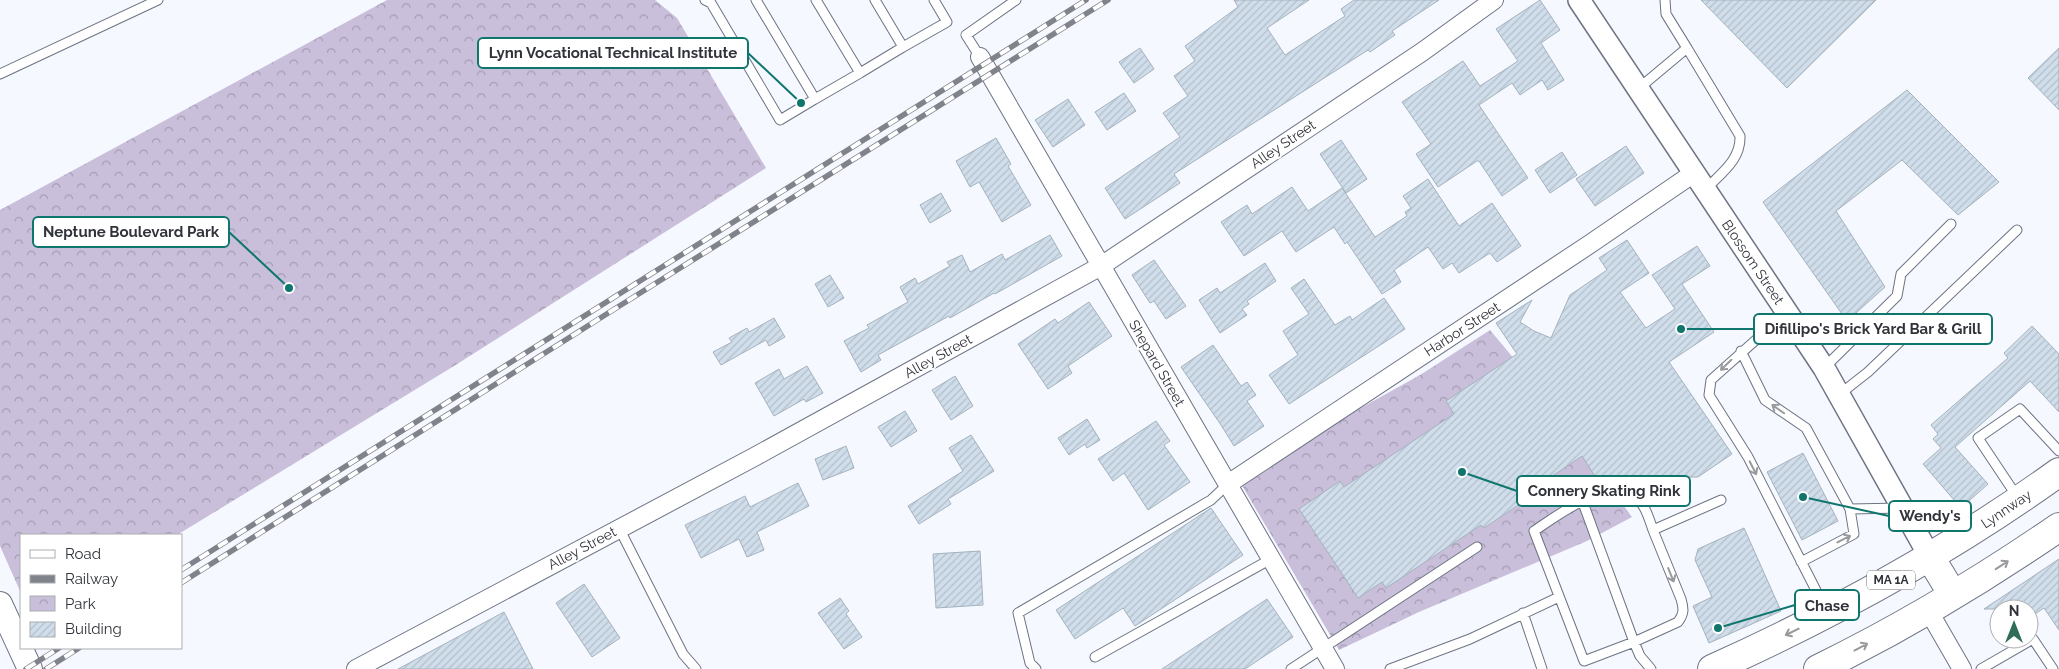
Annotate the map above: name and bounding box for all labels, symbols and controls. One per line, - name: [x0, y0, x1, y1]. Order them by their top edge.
- callout: Lynn Vocational Technical Institute: [478, 38, 748, 68]
- text: Lynn Vocational Technical Institute: [489, 44, 737, 62]
- street label: Alley Street: [1248, 116, 1319, 172]
- callout: Neptune Boulevard Park: [33, 217, 229, 247]
- street label: Blossom Street: [1719, 217, 1787, 308]
- text: Neptune Boulevard Park: [43, 223, 220, 241]
- street label: Harbor Street: [1421, 299, 1503, 359]
- callout: Difillipo's Brick Yard Bar & Grill: [1754, 314, 1992, 344]
- street label: Shepard Street: [1126, 317, 1188, 409]
- text: Difillipo's Brick Yard Bar & Grill: [1764, 320, 1982, 338]
- street label: Alley Street: [901, 331, 975, 381]
- one-way arrow: [1721, 359, 1733, 371]
- one-way arrow: [1771, 404, 1785, 414]
- one-way arrow: [1749, 461, 1759, 476]
- callout: Connery Skating Rink: [1517, 476, 1690, 506]
- text: Connery Skating Rink: [1528, 482, 1681, 500]
- street label: Lynnway: [1978, 486, 2034, 532]
- callout: Wendy's: [1889, 501, 1971, 531]
- text: Wendy's: [1899, 507, 1961, 525]
- street label: Alley Street: [545, 523, 619, 573]
- legend: [20, 534, 182, 649]
- one-way arrow: [1836, 534, 1851, 543]
- text: Road: [65, 545, 101, 563]
- one-way arrow: [1994, 560, 2008, 570]
- one-way arrow: [1667, 567, 1676, 582]
- text: Railway: [65, 570, 118, 588]
- road number: MA 1A: [1867, 570, 1915, 590]
- callout: Chase: [1795, 590, 1859, 620]
- text: Park: [65, 595, 96, 613]
- text: Chase: [1805, 597, 1849, 615]
- north arrow: [1989, 599, 2039, 649]
- text: N: [2009, 603, 2019, 619]
- text: Building: [65, 620, 122, 638]
- one-way arrow: [1785, 628, 1800, 637]
- one-way arrow: [1854, 642, 1869, 652]

